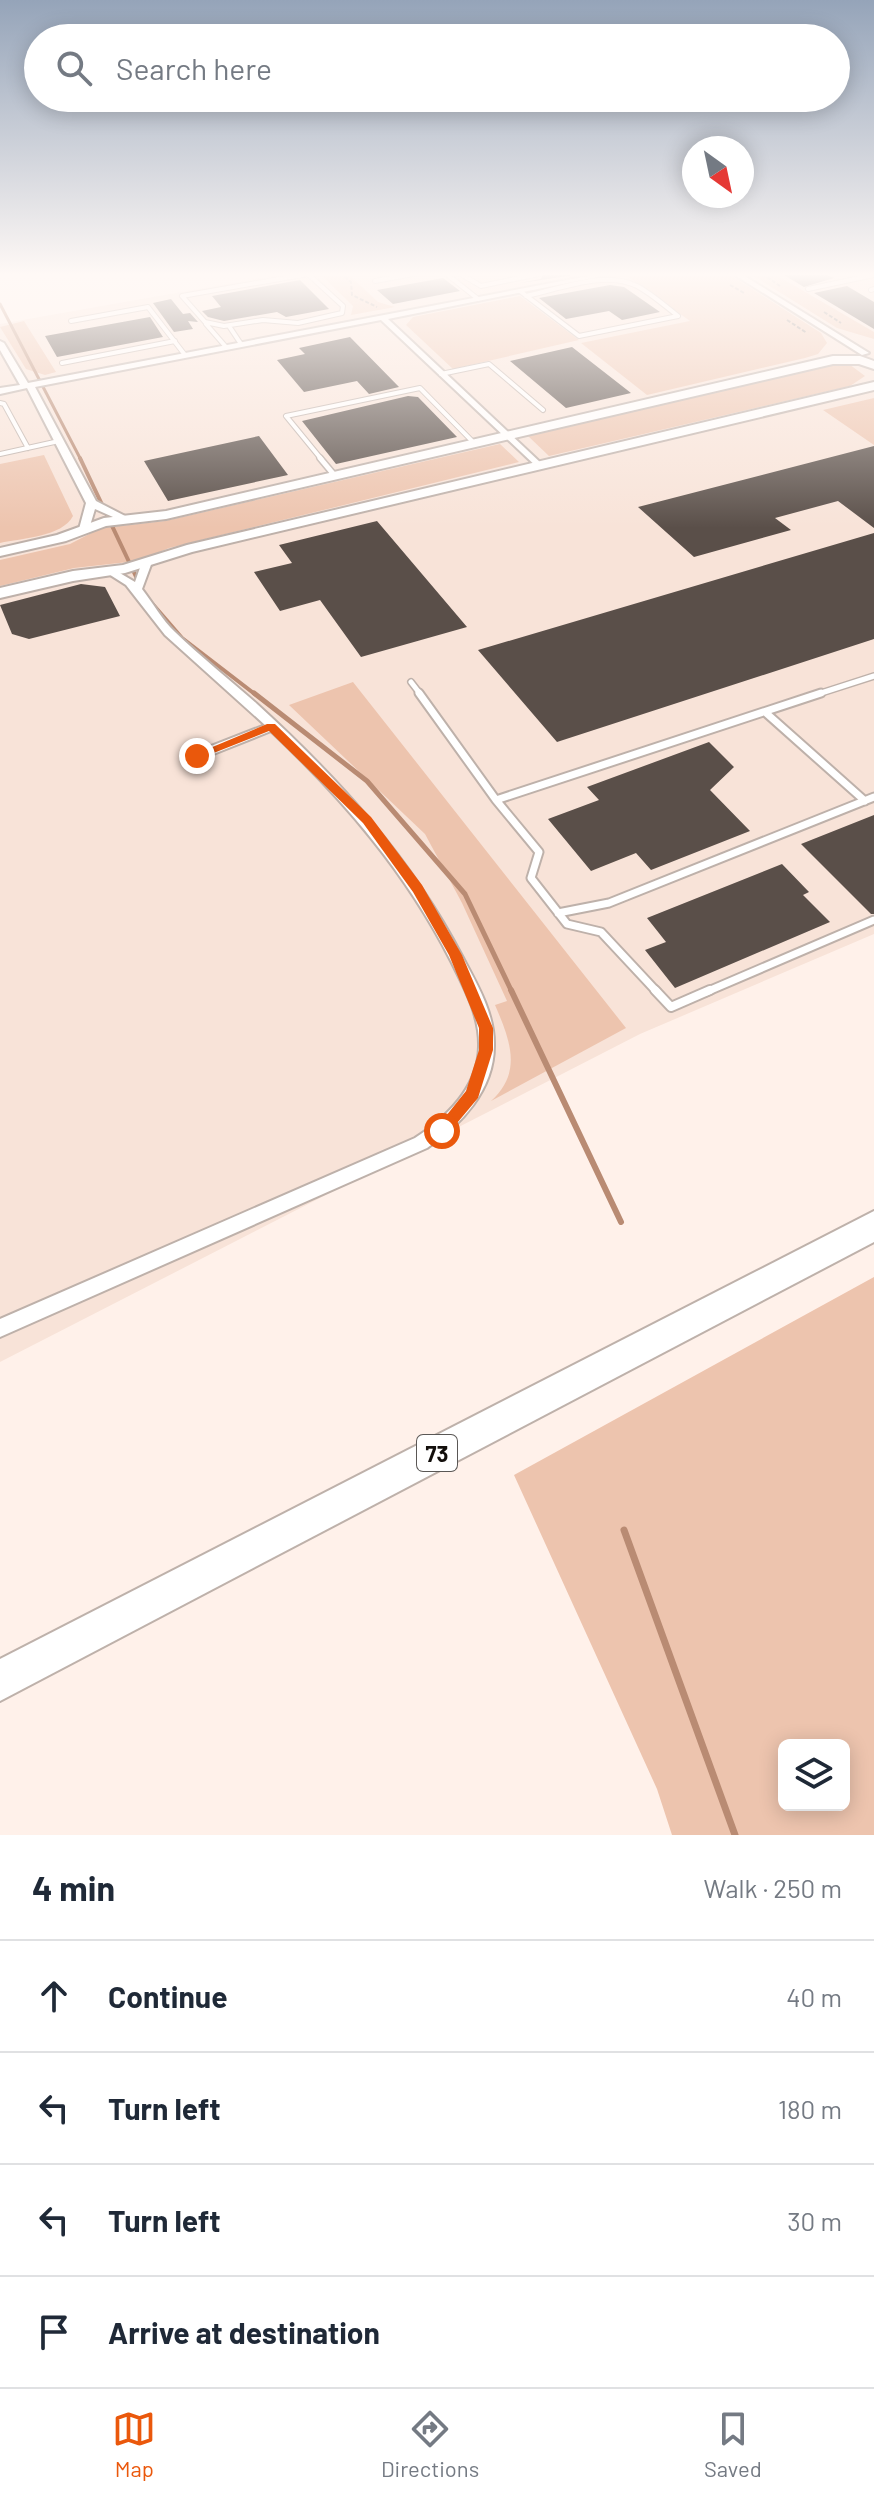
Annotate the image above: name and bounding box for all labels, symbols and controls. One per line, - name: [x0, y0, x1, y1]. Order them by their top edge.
- search box: [24, 24, 850, 112]
- icon: search: [52, 46, 96, 90]
- text: Search here: [116, 50, 272, 86]
- north arrow: [682, 136, 754, 208]
- route end: [179, 738, 215, 774]
- route start: [424, 1113, 460, 1149]
- road number: 73: [417, 1435, 457, 1471]
- map controls: [778, 1739, 850, 1811]
- button: layers: [778, 1739, 850, 1811]
- text: 4 min: [32, 1867, 115, 1908]
- text: Walk · 250 m: [704, 1872, 842, 1903]
- icon: ahead: [32, 1974, 76, 2018]
- text: Continue: [108, 1978, 228, 2014]
- text: 40 m: [786, 1981, 842, 2012]
- icon: left: [32, 2086, 76, 2130]
- text: Turn left: [108, 2090, 221, 2126]
- text: 180 m: [778, 2093, 842, 2124]
- icon: left: [32, 2198, 76, 2242]
- text: Turn left: [108, 2202, 221, 2238]
- text: 30 m: [787, 2205, 842, 2236]
- icon: arrive: [32, 2310, 76, 2354]
- text: Arrive at destination: [108, 2314, 380, 2350]
- tab: Map: [112, 2407, 156, 2481]
- tab: Directions: [381, 2407, 479, 2481]
- tab: Saved: [704, 2407, 762, 2481]

